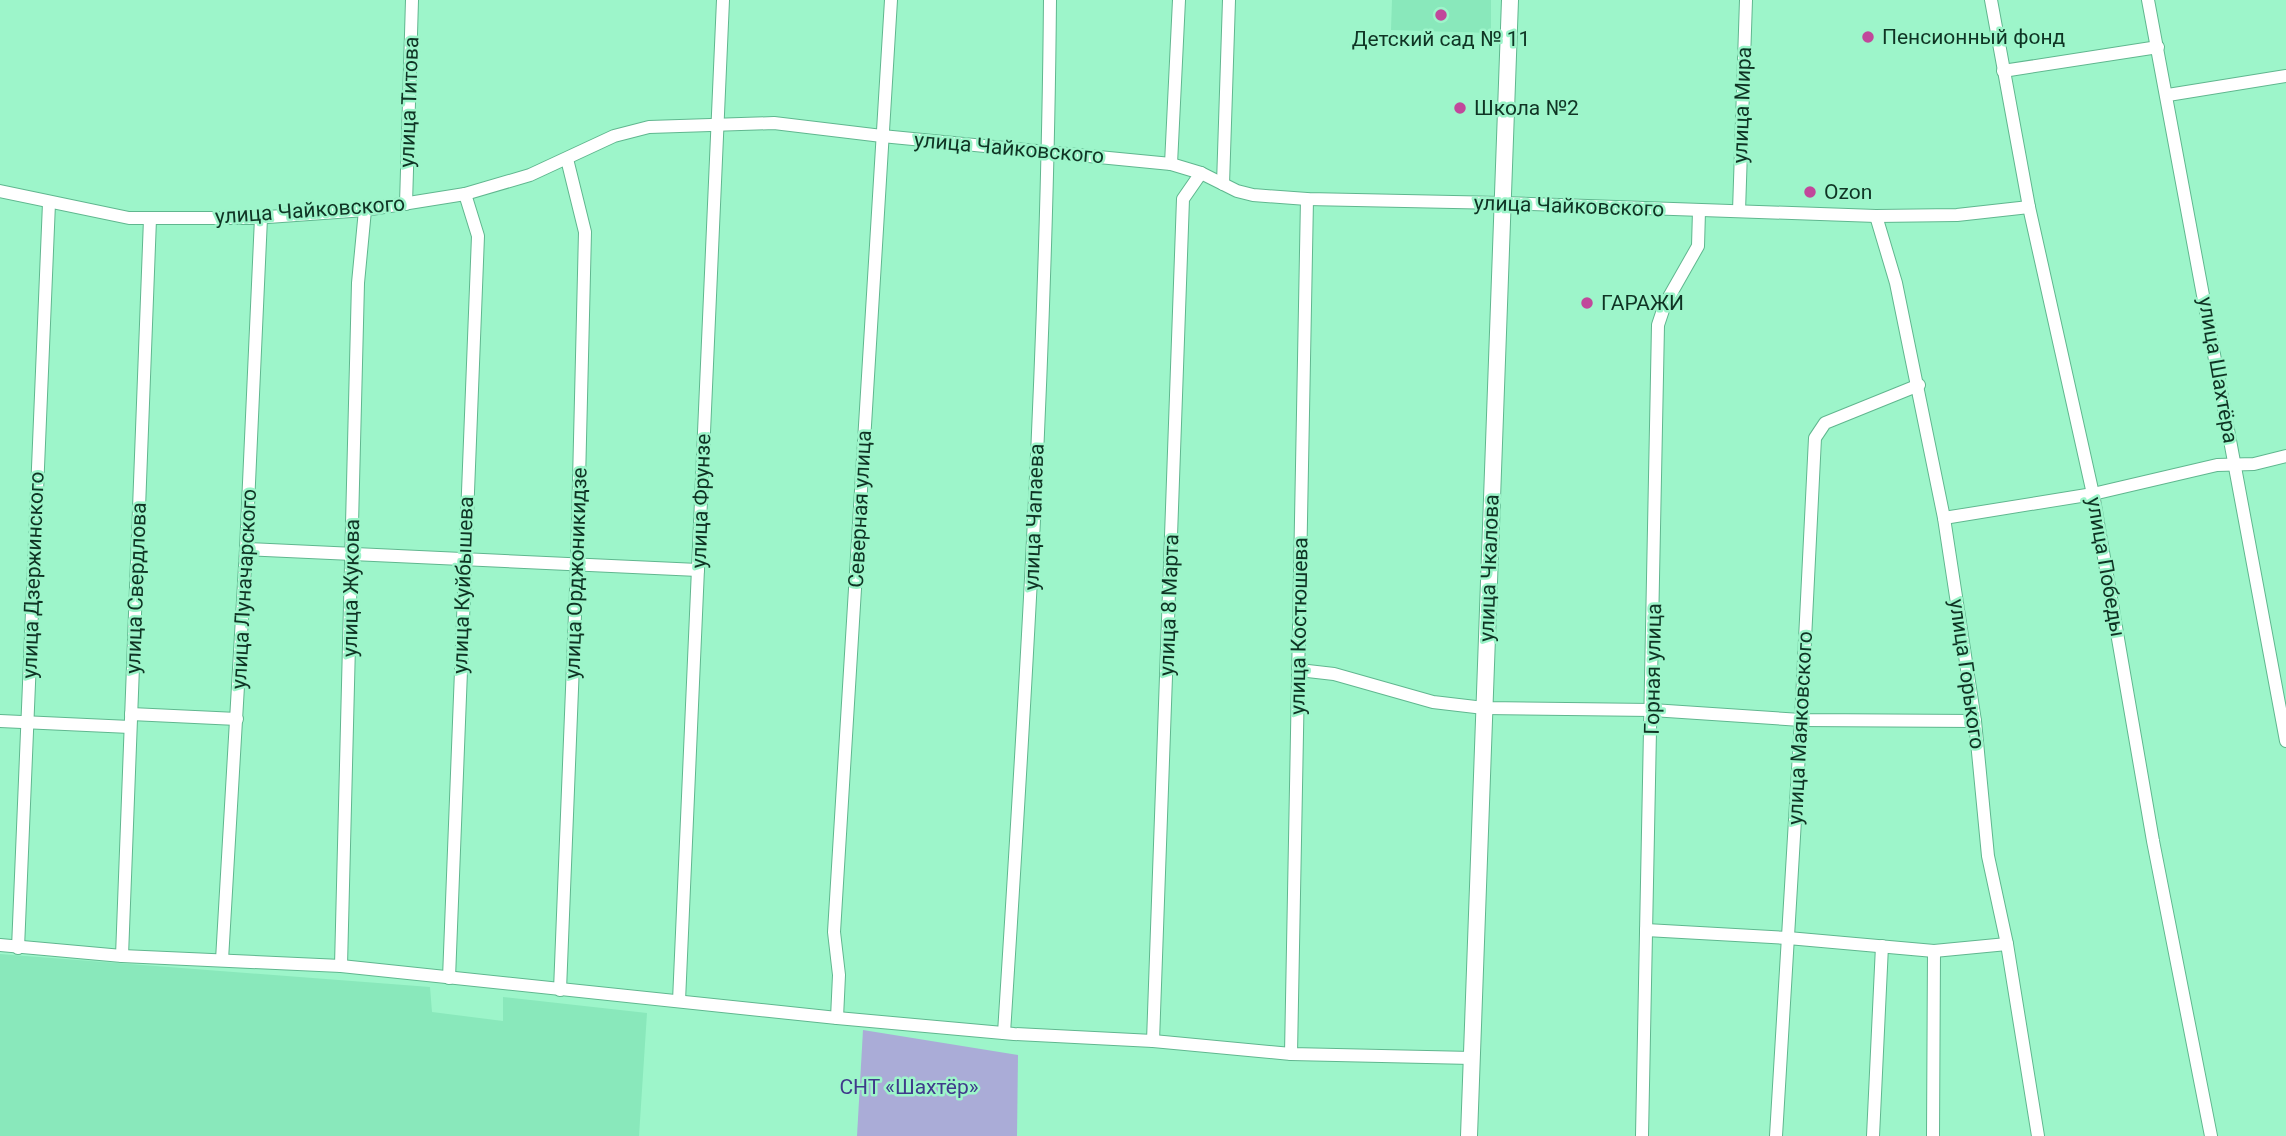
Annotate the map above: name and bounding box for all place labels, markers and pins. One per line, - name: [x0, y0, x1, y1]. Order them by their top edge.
- marker: Детский сад № 11: [1433, 7, 1449, 23]
- place label: Пенсионный фонд: [1882, 25, 2065, 49]
- place label: Детский сад № 11: [1352, 27, 1530, 51]
- marker: Пенсионный фонд: [1860, 29, 1876, 45]
- place label: Школа №2: [1474, 96, 1579, 120]
- marker: Школа №2: [1452, 100, 1468, 116]
- place label: Ozon: [1824, 180, 1872, 204]
- marker: Ozon: [1802, 184, 1818, 200]
- place label: ГАРАЖИ: [1601, 291, 1684, 315]
- marker: ГАРАЖИ: [1579, 295, 1595, 311]

